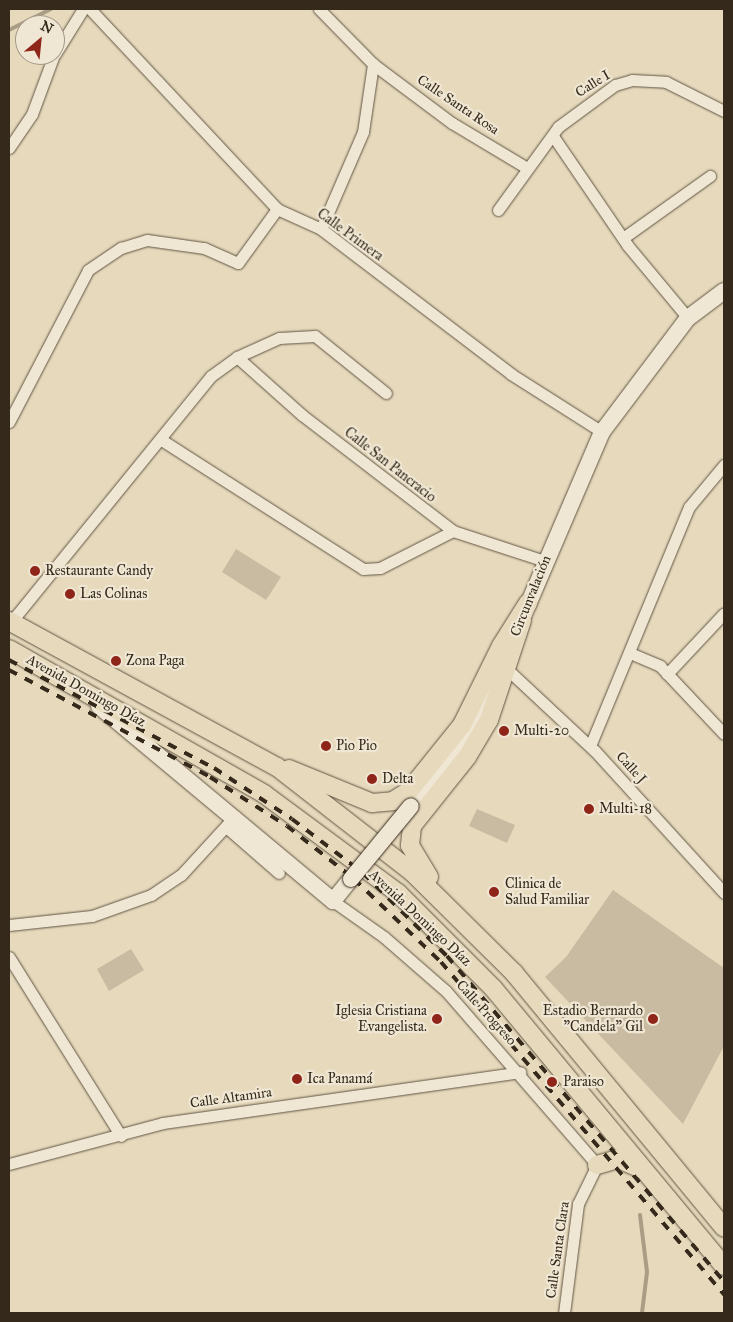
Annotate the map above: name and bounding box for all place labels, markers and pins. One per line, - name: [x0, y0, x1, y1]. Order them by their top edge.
- place label: Restaurante Candy: [45, 563, 153, 579]
- marker: Restaurante Candy: [29, 565, 41, 577]
- place label: Las Colinas: [80, 586, 147, 602]
- marker: Las Colinas: [64, 588, 76, 600]
- place label: Zona Paga: [126, 653, 185, 669]
- marker: Zona Paga: [110, 655, 122, 667]
- place label: Multi-20: [514, 723, 569, 739]
- marker: Multi-20: [498, 725, 510, 737]
- place label: Pio Pio: [336, 738, 377, 754]
- marker: Pio Pio: [320, 740, 332, 752]
- place label: Delta: [382, 771, 413, 787]
- marker: Delta: [366, 773, 378, 785]
- place label: Multi-18: [599, 801, 652, 817]
- marker: Multi-18: [583, 803, 595, 815]
- place label: Clinica de Salud Familiar: [505, 876, 589, 909]
- marker: Clinica de Salud Familiar: [487, 885, 501, 899]
- place label: Iglesia Cristiana Evangelista.: [335, 1003, 427, 1036]
- place label: Estadio Bernardo "Candela" Gil: [543, 1003, 643, 1036]
- marker: Iglesia Cristiana Evangelista.: [431, 1013, 443, 1025]
- marker: Estadio Bernardo "Candela" Gil: [647, 1013, 659, 1025]
- place label: Ica Panamá: [307, 1071, 372, 1087]
- marker: Ica Panamá: [291, 1073, 303, 1085]
- place label: Paraiso: [563, 1074, 604, 1090]
- marker: Paraiso: [545, 1075, 559, 1089]

